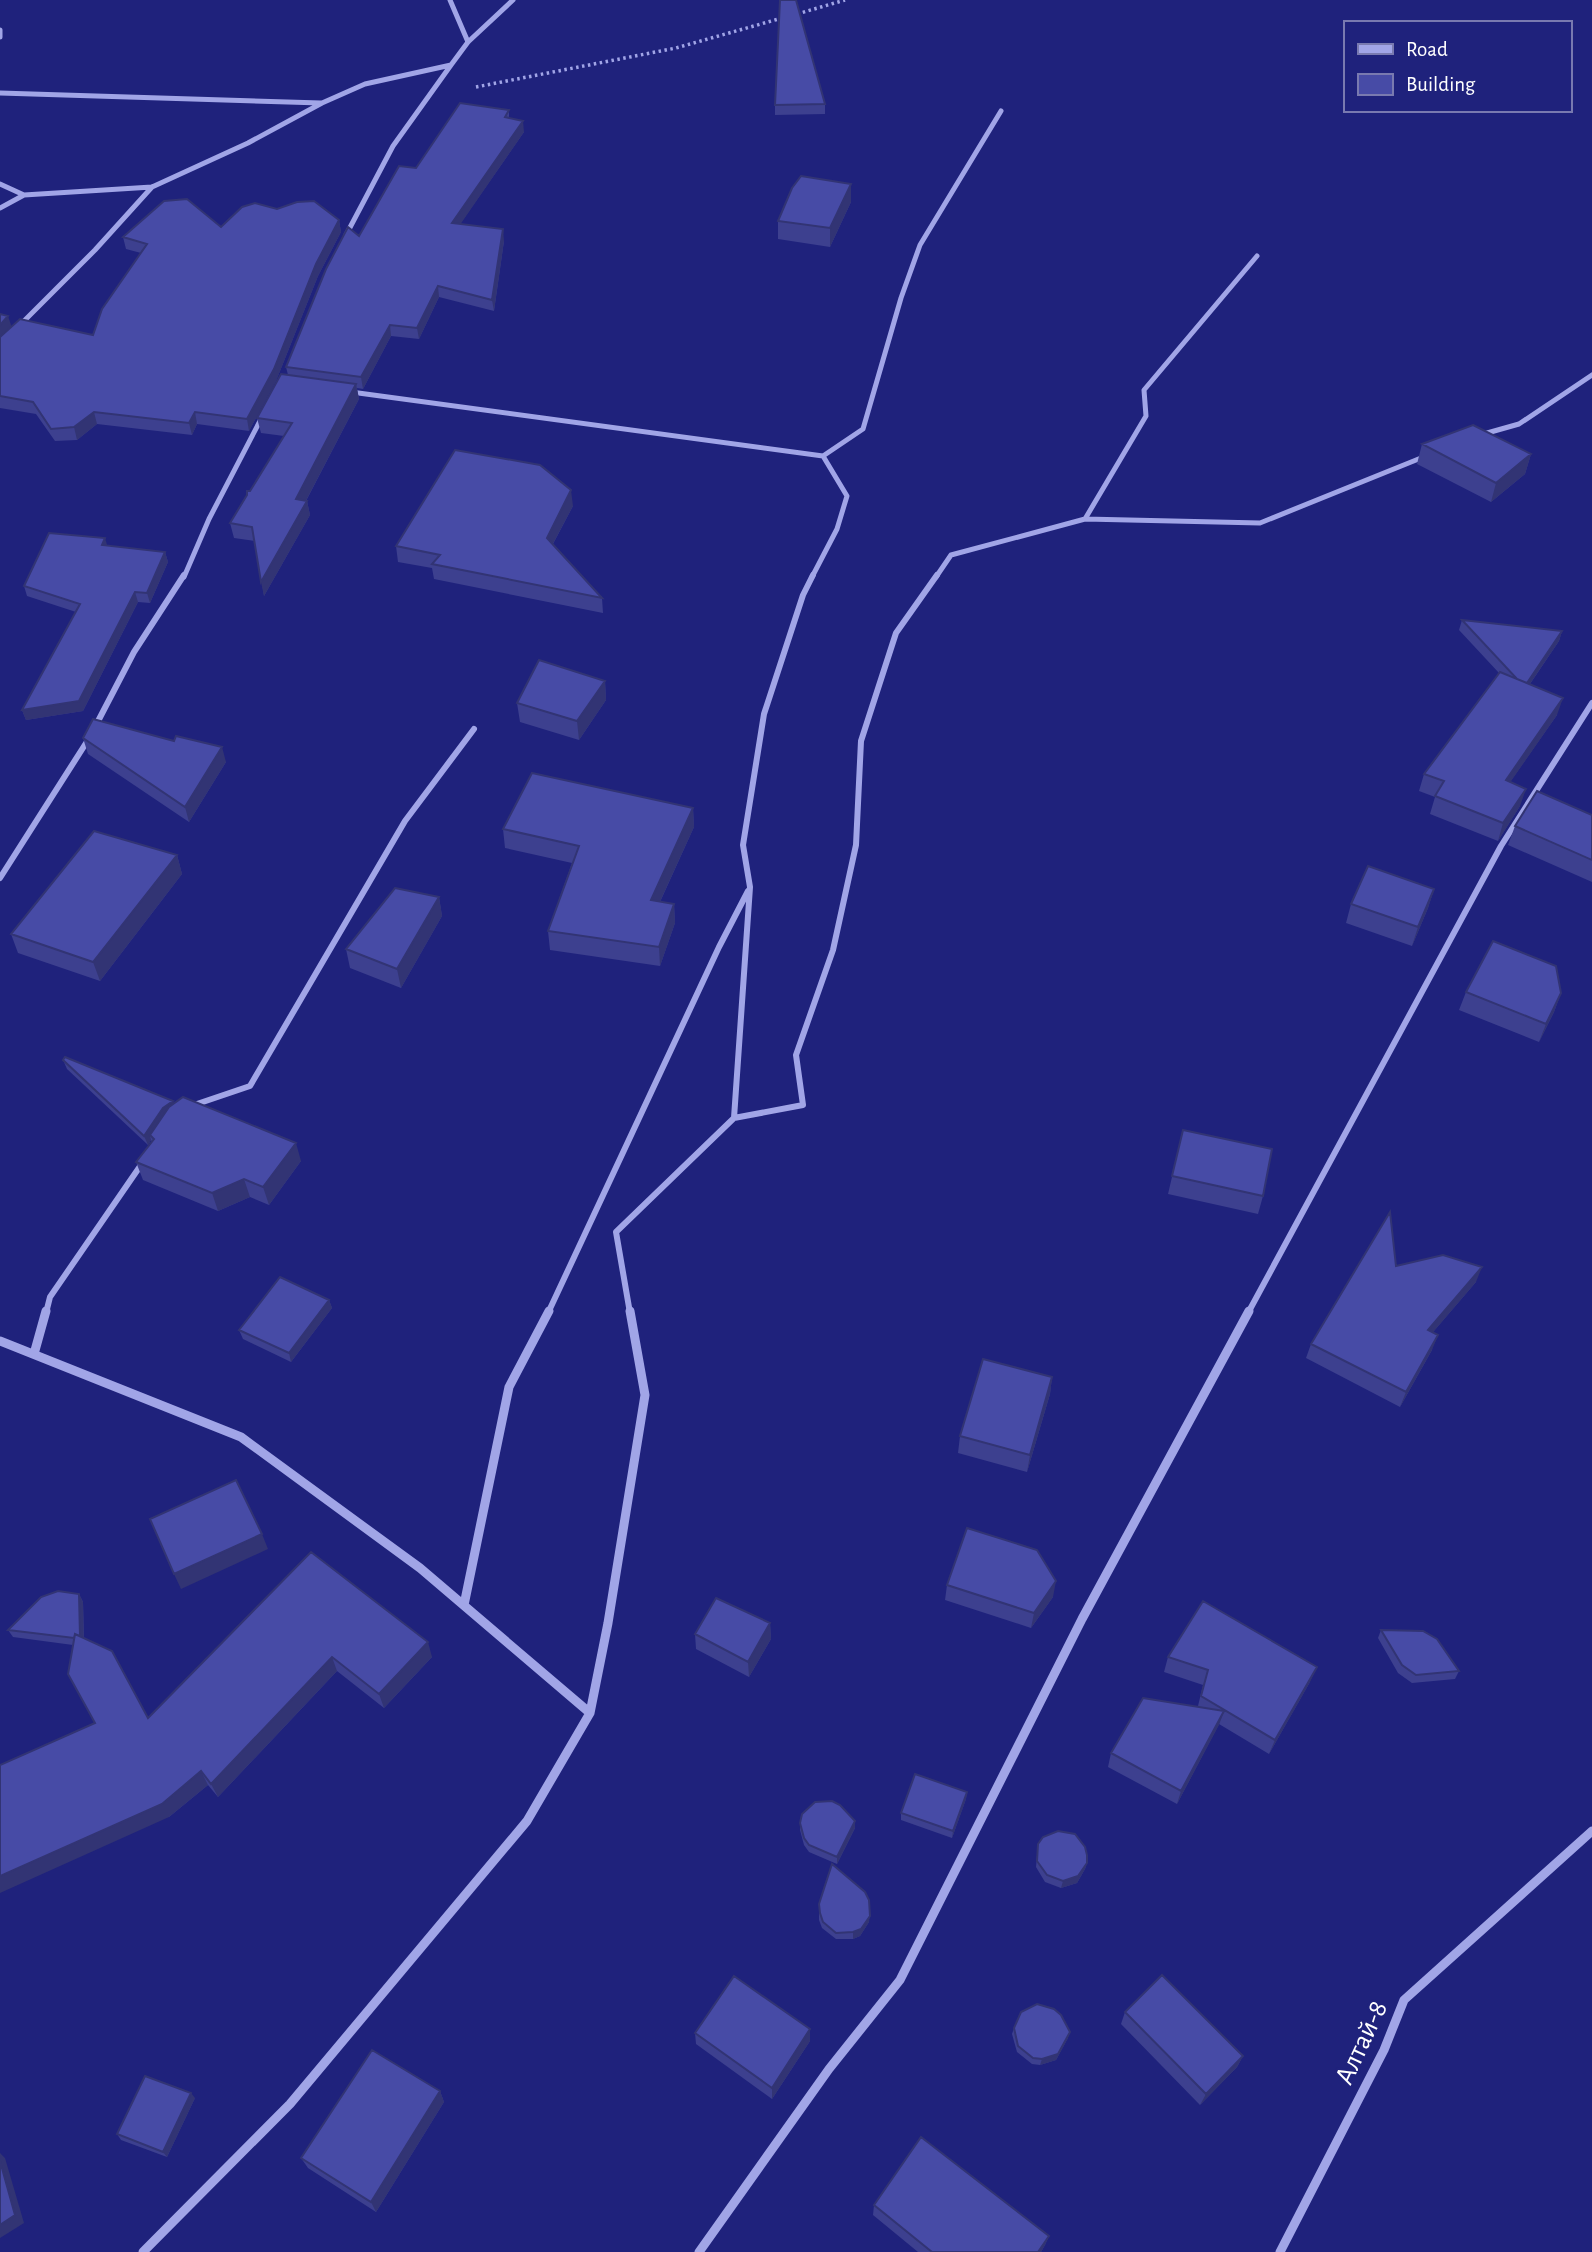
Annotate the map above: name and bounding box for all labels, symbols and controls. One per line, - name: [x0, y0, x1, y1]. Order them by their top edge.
- legend: [1344, 21, 1571, 112]
- text: Road: [1406, 39, 1448, 60]
- text: Building: [1406, 74, 1476, 95]
- street label: Алтай-8: [1330, 1997, 1393, 2089]

